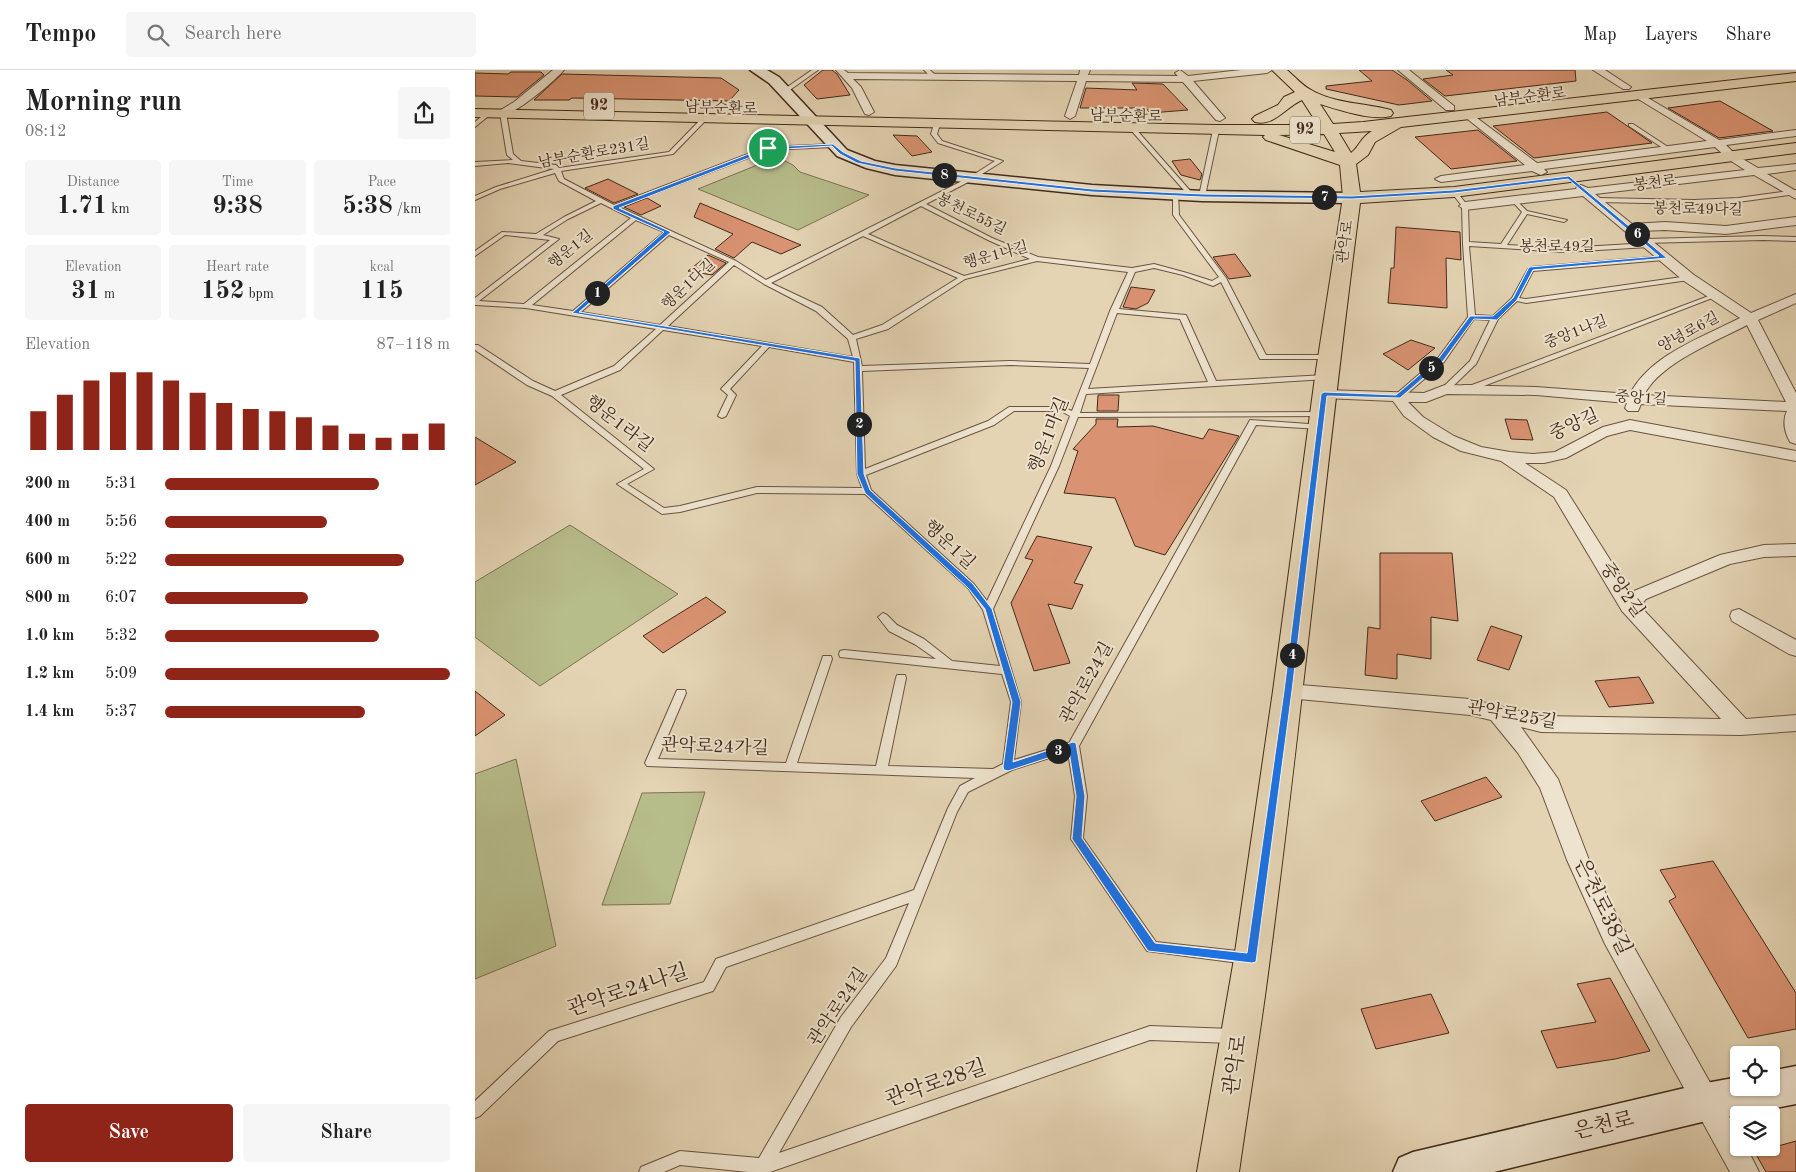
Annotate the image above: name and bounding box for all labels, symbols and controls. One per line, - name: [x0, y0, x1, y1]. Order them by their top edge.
- search box: [126, 12, 476, 57]
- icon: search: [144, 21, 172, 49]
- text: Tempo: [25, 23, 96, 47]
- text: Search here: [184, 25, 282, 44]
- text: Map: [1583, 26, 1617, 44]
- text: Layers: [1645, 26, 1697, 44]
- text: Share: [1725, 26, 1771, 44]
- street label: 남부순환로: [1493, 84, 1567, 110]
- button: share: [398, 87, 450, 139]
- text: Morning run: [25, 89, 182, 117]
- road number: 92: [584, 92, 614, 120]
- street label: 남부순환로: [685, 99, 758, 117]
- street label: 남부순환로: [1090, 107, 1163, 125]
- road number: 92: [1290, 116, 1320, 144]
- text: 08:12: [25, 124, 67, 140]
- pin: [747, 127, 789, 169]
- icon: arrive: [754, 134, 782, 162]
- street label: 남부순환로231길: [537, 135, 651, 171]
- pin: 8: [931, 162, 957, 188]
- text: 8: [940, 168, 949, 182]
- street label: 봉천로: [1632, 171, 1678, 194]
- text: Distance: [67, 175, 120, 189]
- text: Time: [222, 175, 253, 189]
- text: Pace: [368, 175, 396, 189]
- pin: 7: [1311, 184, 1337, 210]
- street label: 봉천로55길: [934, 189, 1009, 238]
- text: 7: [1320, 190, 1329, 204]
- text: 1.71: [57, 194, 107, 219]
- text: 9:38: [212, 194, 263, 219]
- text: 5:38: [342, 194, 393, 219]
- street label: 봉천로49나길: [1653, 199, 1743, 218]
- text: km: [107, 202, 130, 216]
- text: /km: [393, 202, 421, 216]
- street label: 관악로: [1334, 219, 1357, 265]
- pin: 6: [1625, 222, 1649, 246]
- street label: 행운1길: [545, 226, 596, 272]
- text: 6: [1633, 227, 1642, 241]
- street label: 봉천로49길: [1519, 237, 1595, 255]
- street label: 행운1나길: [961, 238, 1030, 272]
- street label: 행운1다길: [658, 255, 718, 313]
- text: Elevation: [65, 260, 122, 274]
- text: Heart rate: [206, 260, 269, 274]
- text: kcal: [370, 260, 394, 274]
- text: 31: [71, 279, 100, 304]
- text: 152: [201, 279, 245, 304]
- text: 115: [360, 279, 404, 304]
- pin: 1: [585, 280, 609, 306]
- text: 1: [593, 286, 602, 300]
- text: m: [100, 287, 115, 301]
- text: bpm: [245, 287, 274, 301]
- street label: 양녕로6길: [1655, 309, 1722, 356]
- street label: 중앙1나길: [1541, 312, 1610, 352]
- text: Elevation: [25, 337, 90, 353]
- text: 87–118 m: [376, 337, 450, 353]
- pin: 5: [1419, 356, 1443, 380]
- text: 5: [1427, 361, 1436, 375]
- street label: 중앙1길: [1614, 388, 1668, 408]
- street label: 행운1라길: [582, 391, 657, 456]
- street label: 행운1마길: [1025, 394, 1072, 475]
- street label: 중앙길: [1546, 405, 1601, 444]
- pin: 2: [847, 412, 871, 436]
- text: 2: [855, 417, 864, 431]
- text: 200 m: [25, 476, 70, 492]
- text: 5:31: [105, 476, 137, 492]
- text: 400 m: [25, 514, 70, 530]
- text: 5:56: [105, 514, 137, 530]
- street label: 행운1길: [920, 516, 979, 573]
- text: 600 m: [25, 552, 70, 568]
- text: 5:22: [105, 552, 137, 568]
- street label: 중앙2길: [1597, 559, 1648, 621]
- text: 800 m: [25, 590, 70, 606]
- text: 6:07: [105, 590, 137, 606]
- text: 1.0 km: [25, 628, 74, 644]
- text: 5:32: [105, 628, 137, 644]
- street label: 관악로24길: [1056, 639, 1117, 727]
- pin: 4: [1279, 642, 1305, 668]
- text: 4: [1288, 648, 1297, 662]
- text: 1.2 km: [25, 666, 74, 682]
- text: 5:09: [105, 666, 137, 682]
- street label: 관악로25길: [1466, 697, 1558, 732]
- text: 1.4 km: [25, 704, 74, 720]
- text: 5:37: [105, 704, 137, 720]
- street label: 관악로24가길: [661, 735, 769, 758]
- pin: 3: [1045, 738, 1071, 764]
- text: 3: [1054, 744, 1063, 758]
- street label: 은천로38길: [1569, 854, 1636, 959]
- street label: 관악로24나길: [564, 960, 691, 1020]
- street label: 관악로24길: [804, 964, 871, 1050]
- street label: 관악로: [1219, 1033, 1251, 1097]
- map controls: [1730, 1046, 1780, 1156]
- button: locate: [1730, 1046, 1780, 1096]
- street label: 관악로28길: [882, 1055, 989, 1111]
- button: Save: [25, 1104, 233, 1162]
- button: Share: [243, 1104, 450, 1162]
- button: layers: [1730, 1106, 1780, 1156]
- street label: 은천로: [1572, 1107, 1636, 1143]

